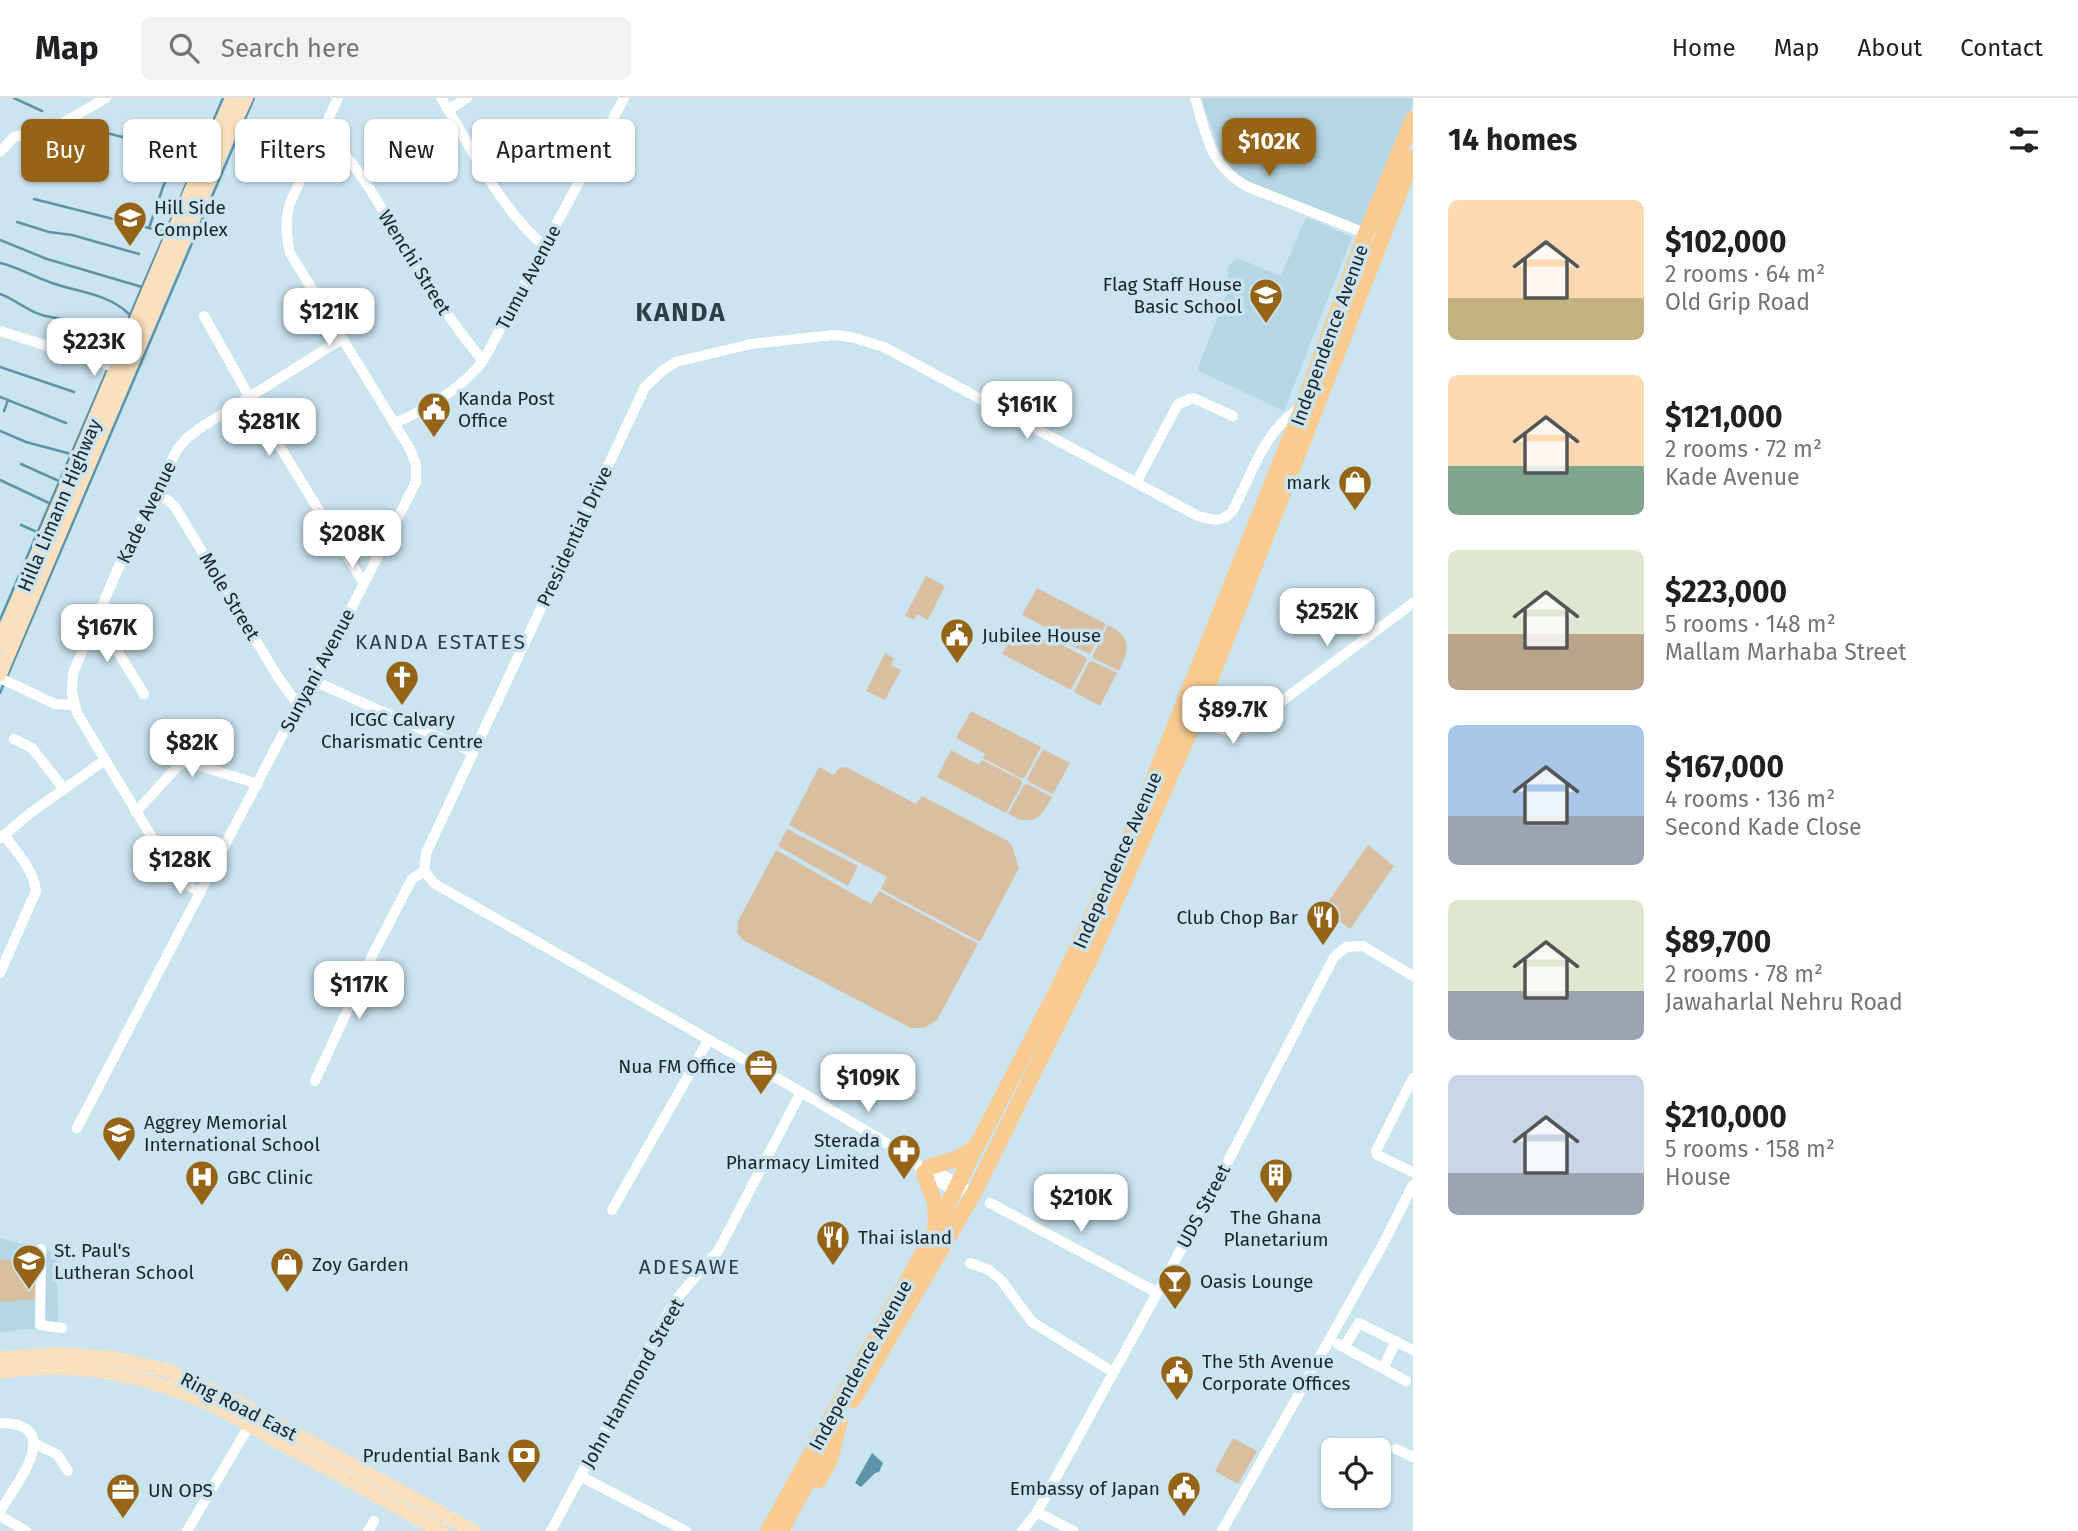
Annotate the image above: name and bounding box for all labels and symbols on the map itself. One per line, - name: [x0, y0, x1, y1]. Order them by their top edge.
- pin: $102K: [1220, 118, 1318, 178]
- place label: Hill Side Complex: [154, 196, 229, 241]
- school or university icon: Hill Side Complex: [111, 199, 149, 248]
- street label: Wenchi Street: [373, 206, 456, 319]
- street label: Tumu Avenue: [491, 221, 566, 334]
- street label: Independence Avenue: [1286, 241, 1373, 429]
- place label: Flag Staff House Basic School: [1103, 273, 1242, 318]
- school or university icon: Flag Staff House Basic School: [1247, 276, 1285, 325]
- pin: $121K: [280, 288, 378, 348]
- district label: KANDA: [635, 297, 727, 328]
- pin: $223K: [45, 318, 143, 378]
- pin: $161K: [978, 382, 1076, 441]
- place label: Kanda Post Office: [458, 387, 555, 432]
- public building icon: Kanda Post Office: [415, 390, 453, 439]
- pin: $281K: [220, 398, 318, 458]
- street label: Hilla Limann Highway: [13, 415, 107, 595]
- street label: Kade Avenue: [112, 457, 181, 567]
- street label: Presidential Drive: [532, 462, 617, 610]
- shop icon: mark: [1336, 463, 1374, 512]
- place label: mark: [1286, 471, 1330, 494]
- pin: $208K: [303, 510, 401, 570]
- street label: Mole Street: [194, 548, 265, 644]
- pin: $252K: [1278, 588, 1376, 648]
- pin: $167K: [58, 604, 156, 664]
- street label: Sunyani Avenue: [275, 605, 360, 736]
- public building icon: Jubilee House: [938, 616, 976, 665]
- place label: Jubilee House: [982, 624, 1101, 647]
- district label: KANDA ESTATES: [355, 629, 527, 655]
- church icon: ICGC Calvary Charismatic Centre: [383, 658, 421, 707]
- pin: $89.7K: [1176, 686, 1290, 746]
- place label: ICGC Calvary Charismatic Centre: [321, 708, 483, 753]
- pin: $82K: [151, 720, 233, 779]
- street label: Independence Avenue: [1068, 768, 1167, 952]
- pin: $128K: [131, 836, 229, 896]
- restaurant icon: Club Chop Bar: [1304, 898, 1342, 947]
- place label: Club Chop Bar: [1176, 906, 1299, 929]
- pin: $117K: [310, 962, 408, 1021]
- office icon: Nua FM Office: [742, 1047, 780, 1096]
- pin: $109K: [819, 1054, 917, 1114]
- place label: Nua FM Office: [618, 1055, 736, 1078]
- place label: Aggrey Memorial International School: [144, 1111, 320, 1156]
- school or university icon: Aggrey Memorial International School: [100, 1114, 138, 1163]
- place label: Sterada Pharmacy Limited: [726, 1129, 880, 1174]
- pharmacy icon: Sterada Pharmacy Limited: [885, 1132, 923, 1181]
- building icon: The Ghana Planetarium: [1257, 1156, 1295, 1205]
- hospital icon: GBC Clinic: [183, 1158, 221, 1207]
- street label: UDS Street: [1172, 1160, 1235, 1252]
- place label: GBC Clinic: [227, 1166, 313, 1189]
- pin: $210K: [1032, 1174, 1130, 1234]
- place label: The Ghana Planetarium: [1223, 1206, 1329, 1251]
- restaurant icon: Thai island: [814, 1218, 852, 1267]
- place label: Thai island: [858, 1226, 952, 1249]
- place label: St. Paul's Lutheran School: [54, 1239, 195, 1284]
- school or university icon: St. Paul's Lutheran School: [10, 1242, 48, 1291]
- shop icon: Zoy Garden: [268, 1245, 306, 1294]
- place label: Zoy Garden: [312, 1253, 409, 1276]
- district label: ADESAWE: [639, 1254, 741, 1280]
- bar icon: Oasis Lounge: [1156, 1262, 1194, 1311]
- place label: Oasis Lounge: [1200, 1270, 1313, 1293]
- street label: Independence Avenue: [804, 1276, 917, 1454]
- street label: John Hammond Street: [576, 1294, 689, 1472]
- place label: The 5th Avenue Corporate Offices: [1202, 1350, 1351, 1395]
- public building icon: The 5th Avenue Corporate Offices: [1158, 1353, 1196, 1402]
- street label: Ring Road East: [177, 1367, 301, 1446]
- bank icon: Prudential Bank: [505, 1436, 543, 1485]
- place label: Prudential Bank: [362, 1444, 500, 1467]
- public building icon: Embassy of Japan: [1165, 1469, 1203, 1518]
- office icon: UN OPS: [104, 1471, 142, 1520]
- place label: Embassy of Japan: [1010, 1477, 1160, 1500]
- place label: UN OPS: [148, 1479, 213, 1502]

